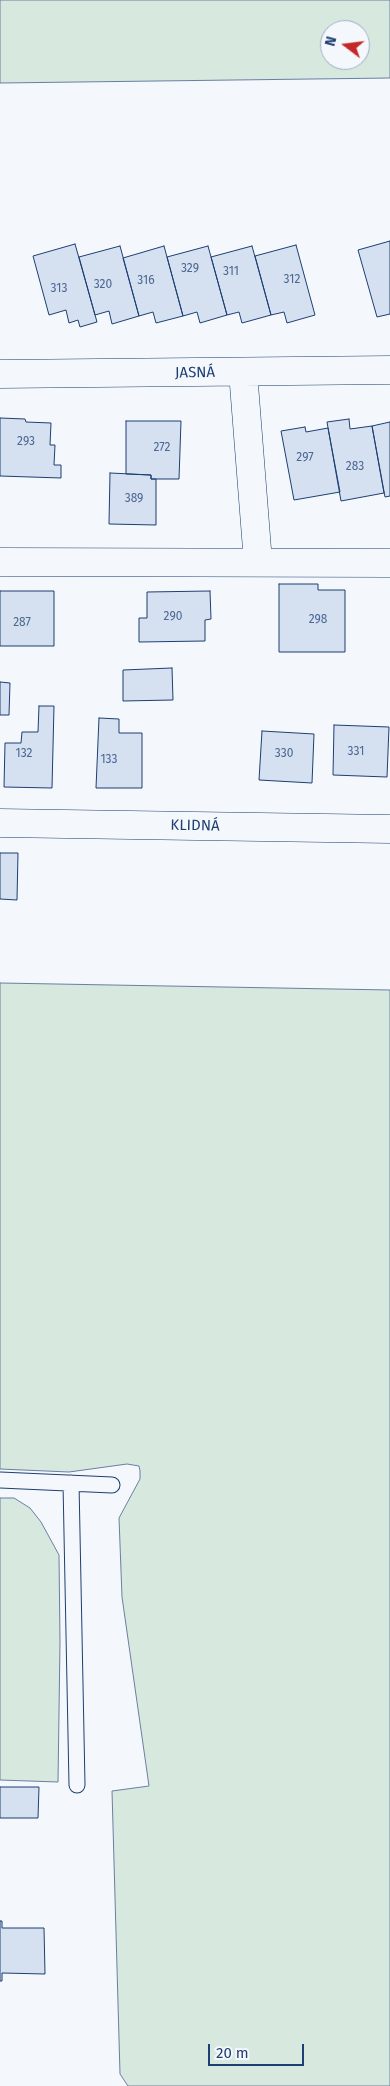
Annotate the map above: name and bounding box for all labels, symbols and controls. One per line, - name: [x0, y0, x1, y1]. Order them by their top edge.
- north arrow: [320, 20, 370, 70]
- text: N: [322, 35, 340, 48]
- house number: 329: [181, 262, 199, 276]
- house number: 311: [223, 265, 239, 279]
- house number: 312: [284, 273, 300, 287]
- house number: 316: [137, 274, 155, 288]
- house number: 320: [94, 278, 112, 292]
- house number: 313: [51, 282, 67, 296]
- street label: JASNÁ: [175, 364, 215, 382]
- house number: 293: [17, 435, 35, 449]
- house number: 272: [154, 441, 170, 455]
- house number: 297: [296, 451, 314, 465]
- house number: 283: [346, 460, 364, 474]
- house number: 389: [125, 492, 143, 506]
- house number: 290: [164, 610, 182, 624]
- house number: 298: [309, 613, 327, 627]
- house number: 287: [13, 616, 31, 630]
- house number: 331: [348, 745, 364, 759]
- house number: 132: [15, 747, 33, 761]
- house number: 330: [275, 747, 293, 761]
- house number: 133: [100, 753, 118, 767]
- street label: KLIDNÁ: [170, 817, 220, 835]
- scale bar: [210, 2034, 306, 2066]
- text: 20 m: [216, 2044, 249, 2062]

